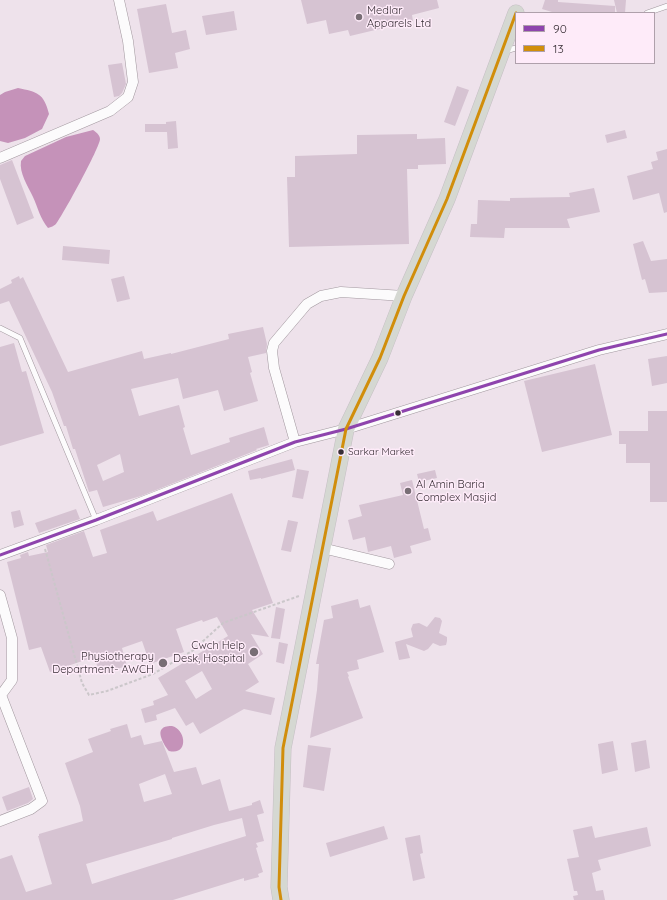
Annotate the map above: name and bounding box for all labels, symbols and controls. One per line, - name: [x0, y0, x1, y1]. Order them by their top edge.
- place label: Medlar Apparels Ltd: [367, 4, 431, 30]
- marker: Medlar Apparels Ltd: [354, 12, 364, 22]
- legend: [515, 12, 655, 64]
- text: 90: [553, 21, 567, 36]
- text: 13: [553, 41, 564, 56]
- unlabelled marker: [393, 408, 403, 418]
- place label: Sarkar Market: [348, 446, 414, 458]
- marker: Sarkar Market: [336, 447, 346, 457]
- place label: Al Amin Baria Complex Masjid: [416, 478, 496, 504]
- marker: Al Amin Baria Complex Masjid: [403, 486, 413, 496]
- place label: Cwch Help Desk, Hospital: [173, 639, 245, 665]
- marker: Cwch Help Desk, Hospital: [248, 646, 260, 658]
- place label: Physiotherapy Department- AWCH: [52, 650, 154, 676]
- marker: Physiotherapy Department- AWCH: [157, 657, 169, 669]

